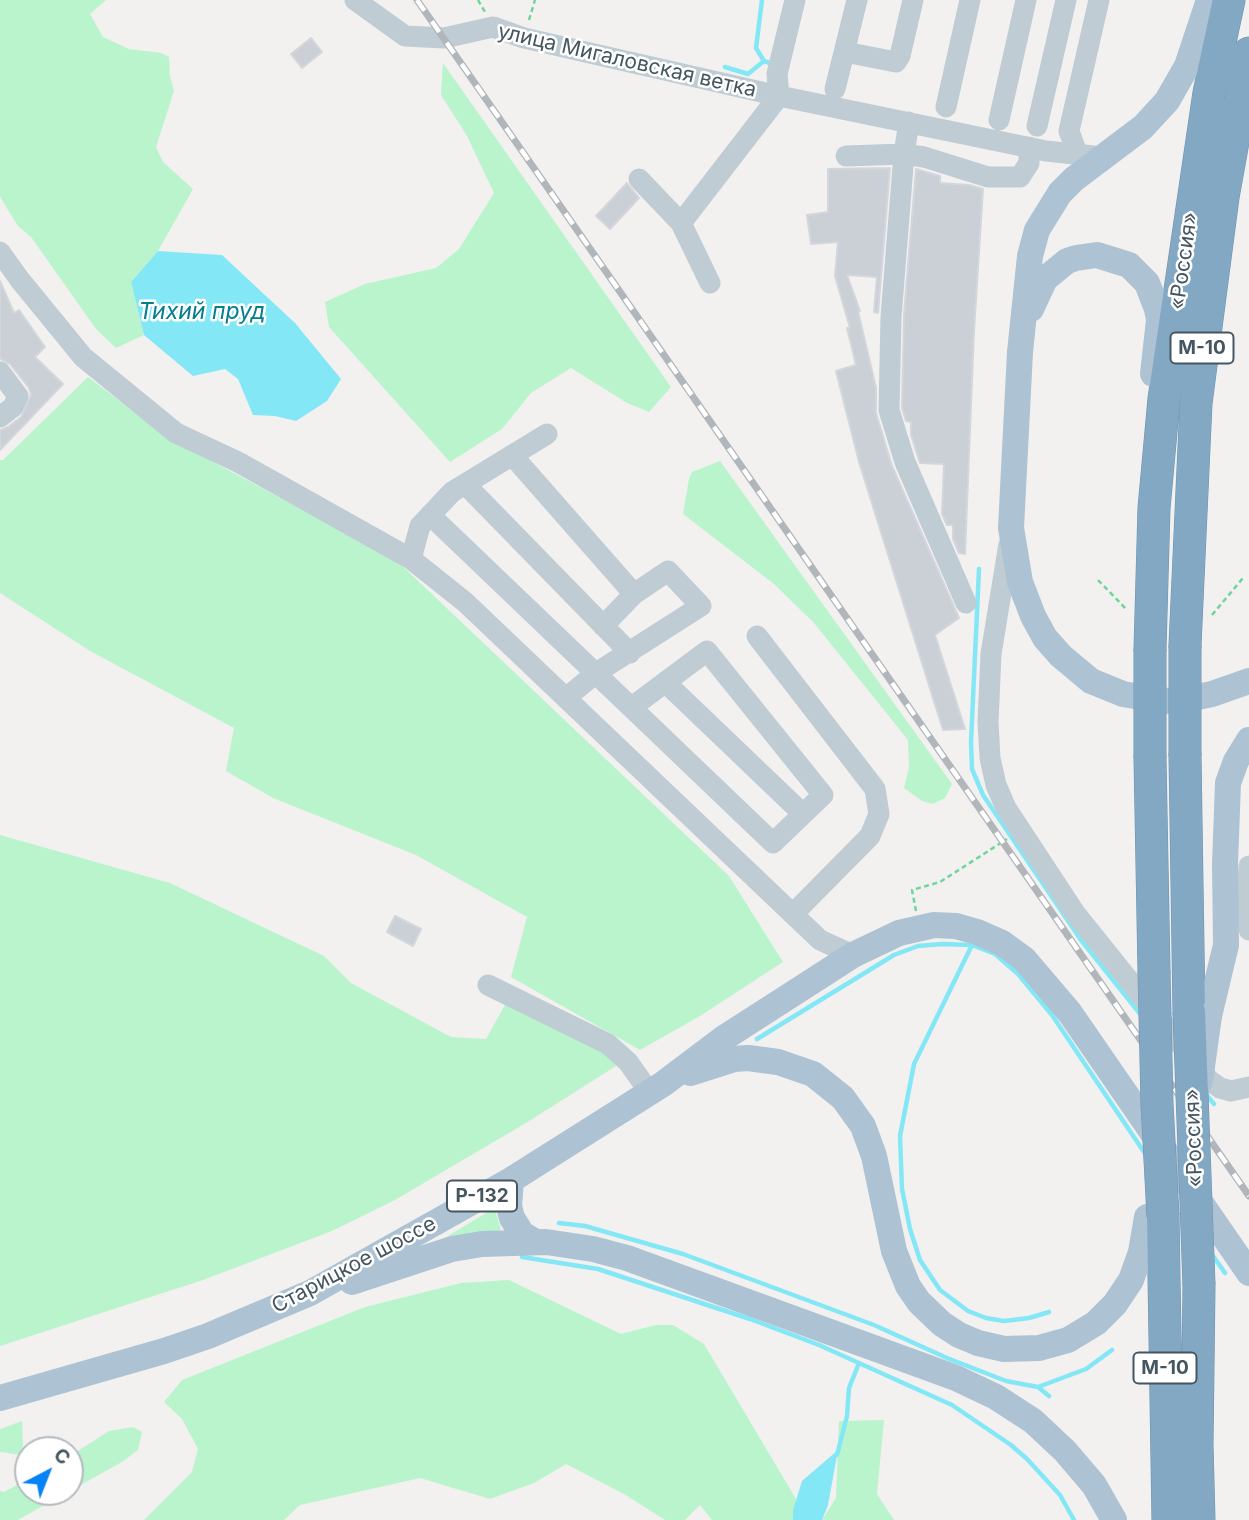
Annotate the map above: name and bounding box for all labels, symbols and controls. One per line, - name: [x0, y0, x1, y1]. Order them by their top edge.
- street label: улица Мигаловская ветка: [495, 19, 759, 103]
- street label: «Россия»: [1165, 211, 1203, 311]
- water label: Тихий пруд: [139, 298, 265, 326]
- road number: М-10: [1170, 332, 1234, 364]
- street label: «Россия»: [1180, 1088, 1208, 1188]
- road number: Р-132: [447, 1180, 517, 1212]
- street label: Старицкое шоссе: [268, 1211, 440, 1319]
- road number: М-10: [1134, 1352, 1196, 1384]
- north arrow: [14, 1436, 84, 1506]
- text: С: [49, 1443, 75, 1470]

